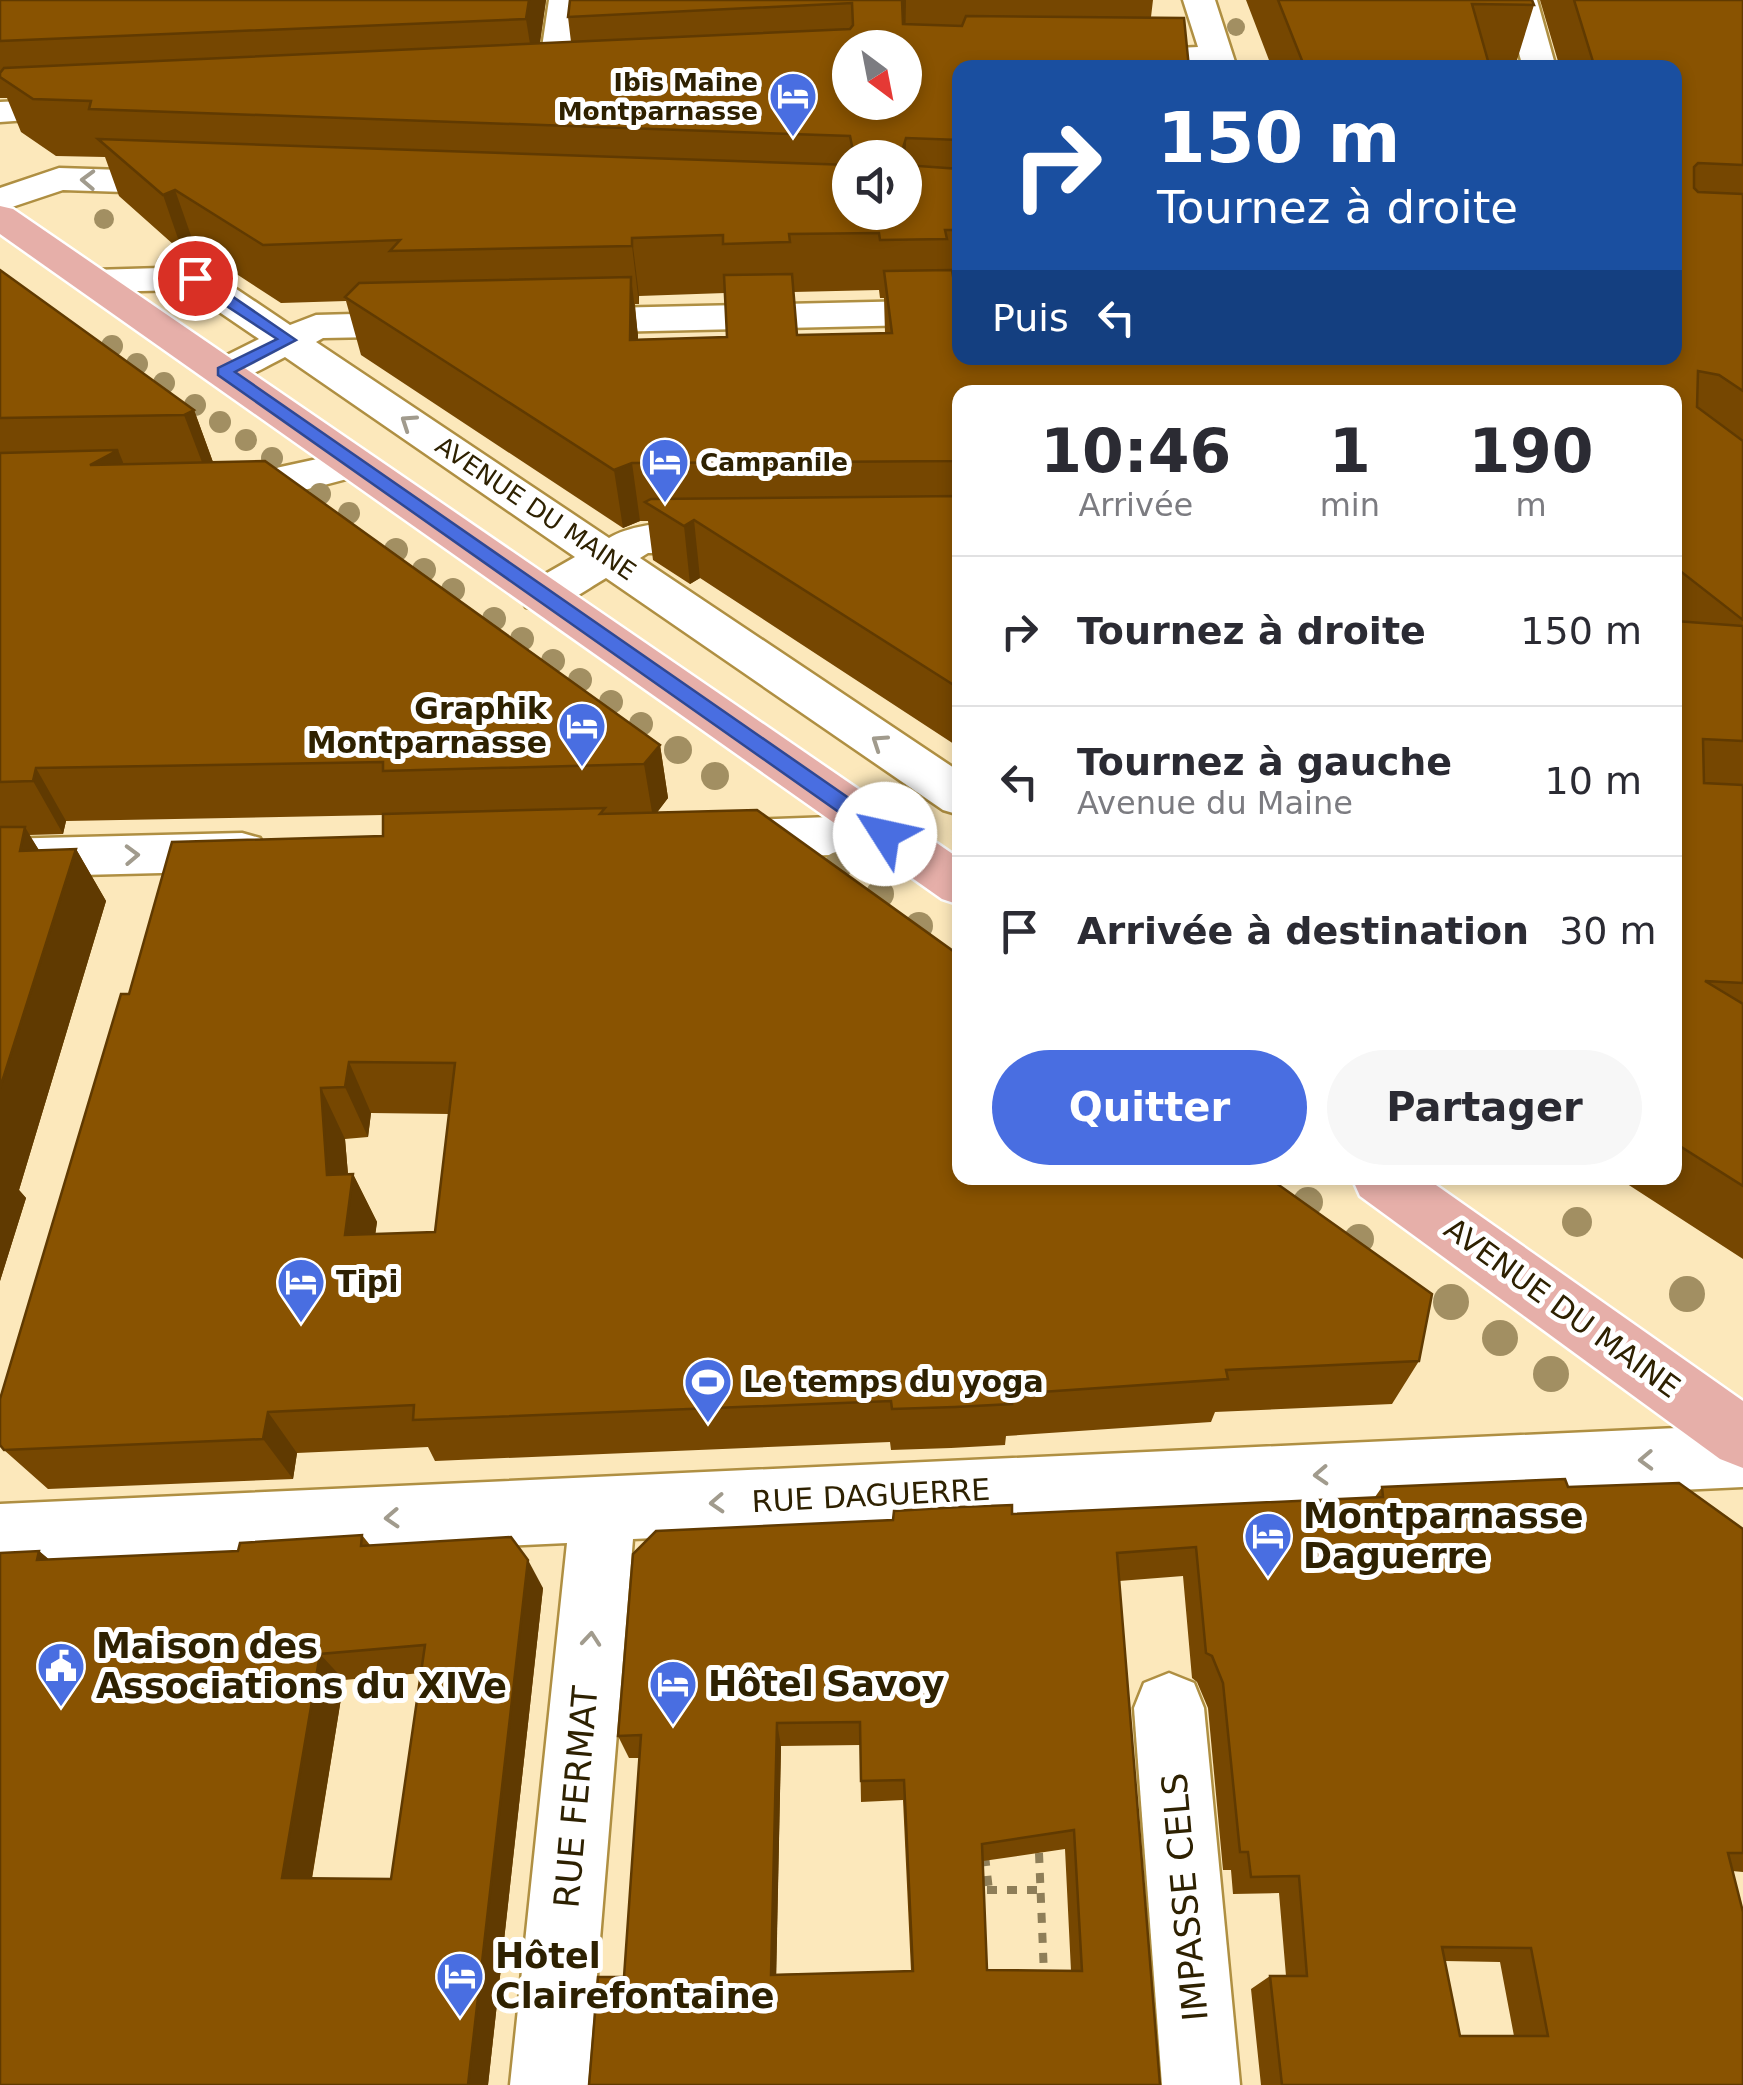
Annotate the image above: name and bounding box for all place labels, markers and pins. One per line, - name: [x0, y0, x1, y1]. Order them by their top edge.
- place label: Ibis Maine Montparnasse: [558, 68, 758, 126]
- hotel icon: Ibis Maine Montparnasse: [767, 70, 819, 138]
- pin: [153, 236, 238, 321]
- hotel icon: Campanile: [639, 436, 691, 504]
- place label: Campanile: [700, 448, 848, 477]
- place label: Graphik Montparnasse: [307, 691, 548, 760]
- hotel icon: Graphik Montparnasse: [556, 700, 608, 768]
- hotel icon: Tipi: [275, 1256, 327, 1324]
- place label: Tipi: [336, 1264, 399, 1299]
- sports icon: Le temps du yoga: [682, 1356, 734, 1424]
- place label: Le temps du yoga: [743, 1364, 1044, 1399]
- place label: Montparnasse Daguerre: [1303, 1496, 1583, 1576]
- hotel icon: Montparnasse Daguerre: [1242, 1510, 1294, 1578]
- place label: Maison des Associations du XIVe: [96, 1626, 507, 1706]
- public building icon: Maison des Associations du XIVe: [35, 1640, 87, 1708]
- hotel icon: Hôtel Savoy: [647, 1658, 699, 1726]
- place label: Hôtel Savoy: [708, 1664, 945, 1704]
- place label: Hôtel Clairefontaine: [495, 1936, 775, 2016]
- hotel icon: Hôtel Clairefontaine: [434, 1950, 486, 2018]

